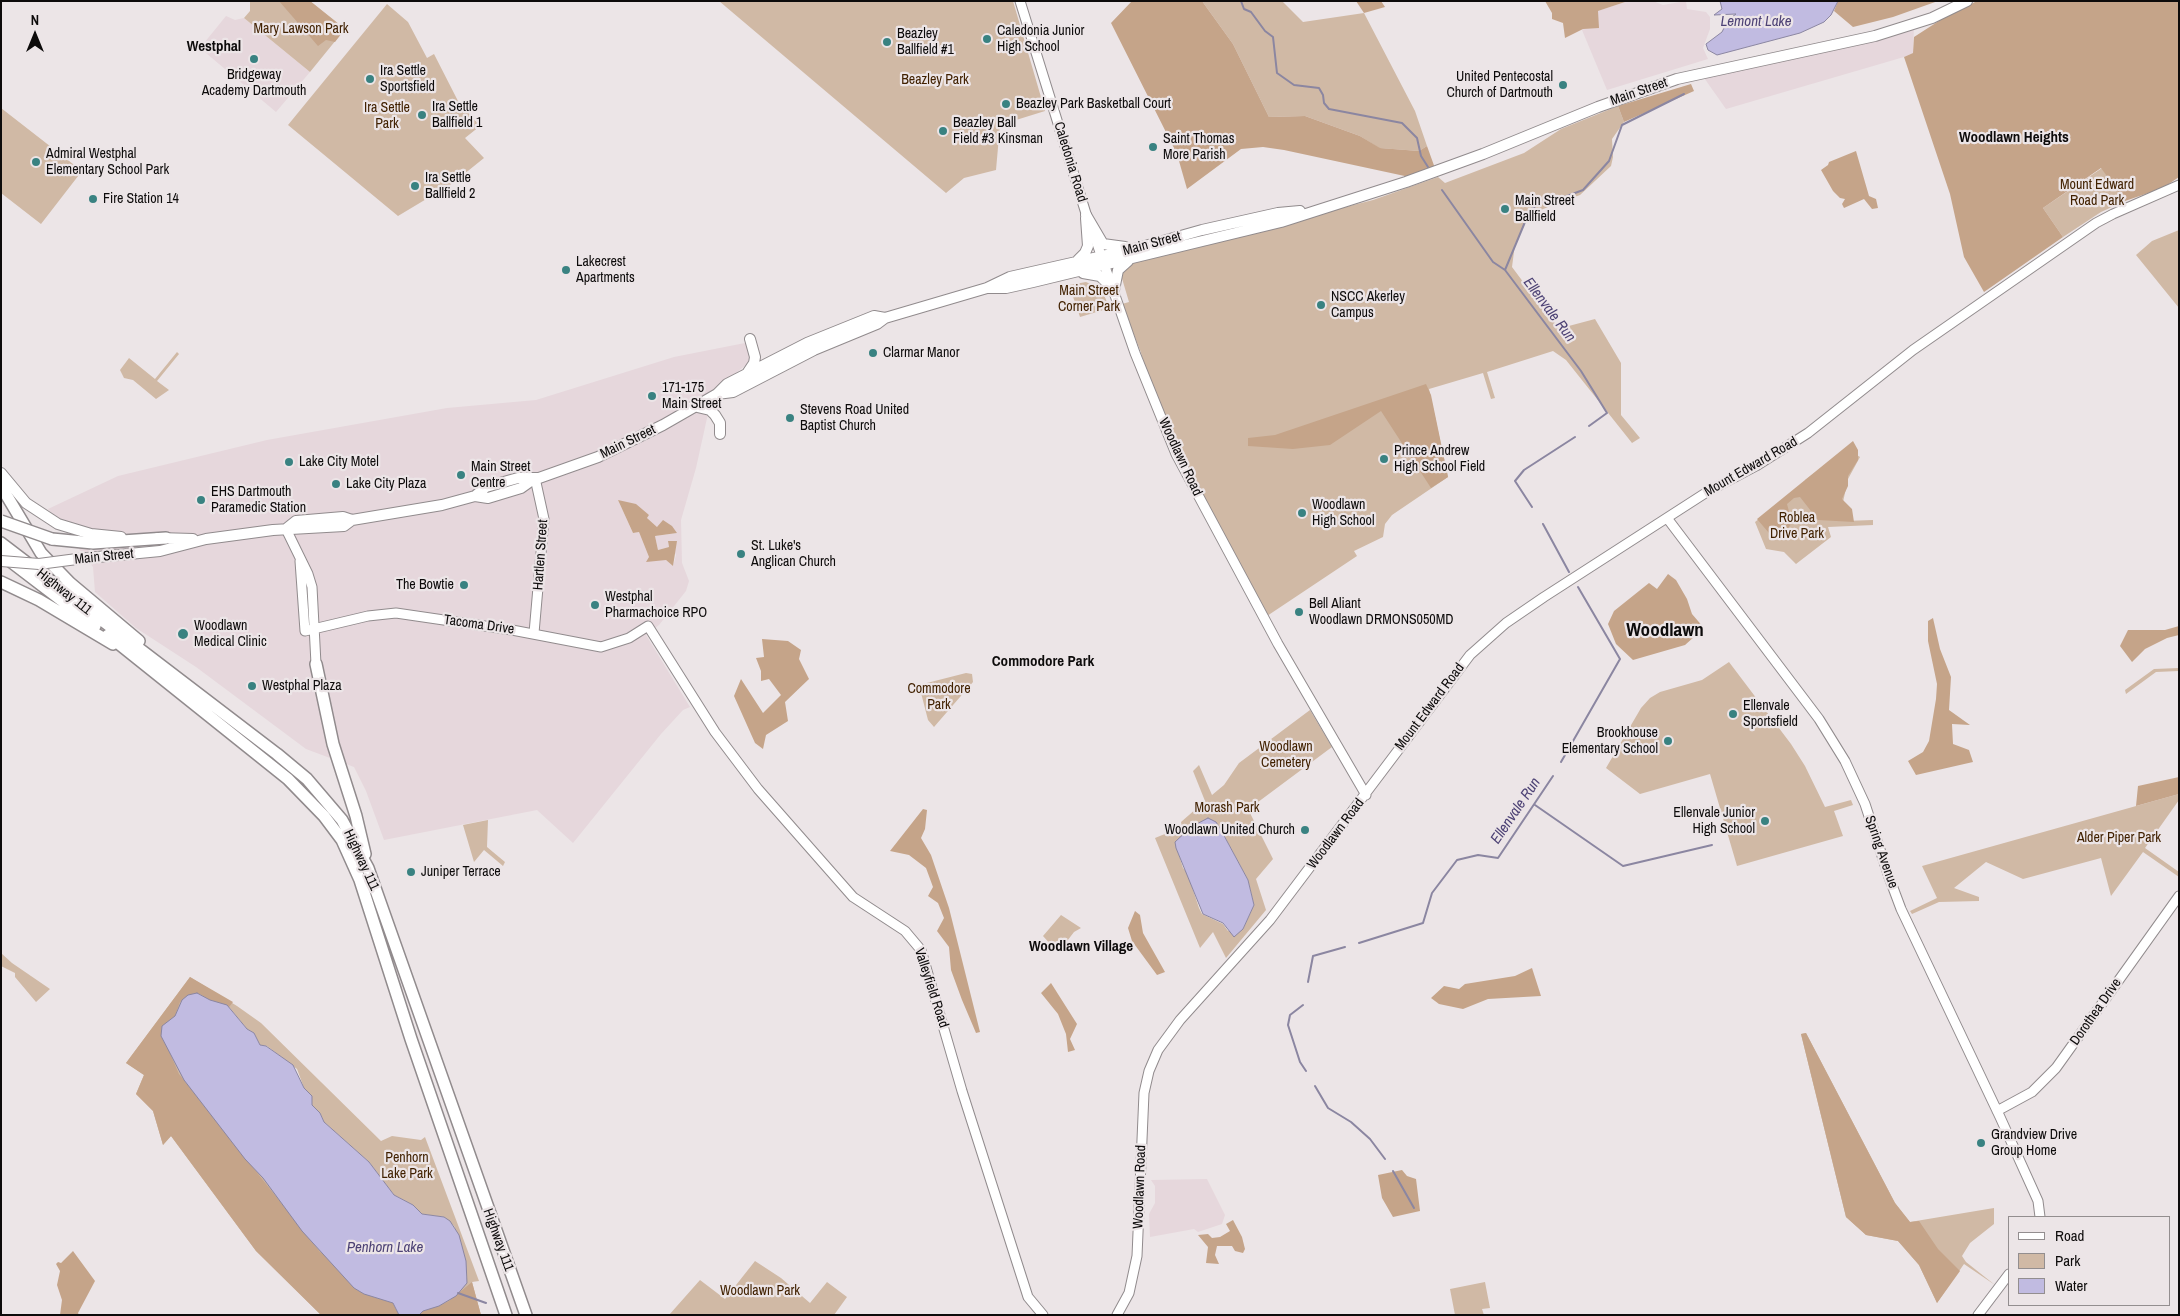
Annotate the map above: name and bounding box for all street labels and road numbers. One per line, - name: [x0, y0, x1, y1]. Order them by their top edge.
- street label: Main Street: [1608, 74, 1670, 110]
- street label: Caledonia Road: [1050, 120, 1090, 204]
- street label: Main Street: [1121, 228, 1183, 260]
- street label: Woodlawn Road: [1155, 415, 1205, 499]
- street label: Main Street: [598, 421, 658, 463]
- street label: Mount Edward Road: [1701, 434, 1801, 500]
- street label: Hartlen Street: [530, 519, 552, 591]
- street label: Main Street: [74, 546, 134, 568]
- street label: Highway 111: [33, 565, 95, 619]
- street label: Tacoma Drive: [443, 612, 515, 638]
- street label: Mount Edward Road: [1392, 660, 1468, 754]
- street label: Woodlawn Road: [1304, 795, 1368, 873]
- street label: Spring Avenue: [1861, 813, 1901, 891]
- street label: Highway 111: [340, 827, 382, 893]
- street label: Valleyfield Road: [910, 946, 952, 1030]
- street label: Dorothea Drive: [2067, 975, 2125, 1049]
- street label: Woodlawn Road: [1130, 1145, 1150, 1229]
- street label: Highway 111: [479, 1206, 517, 1274]

